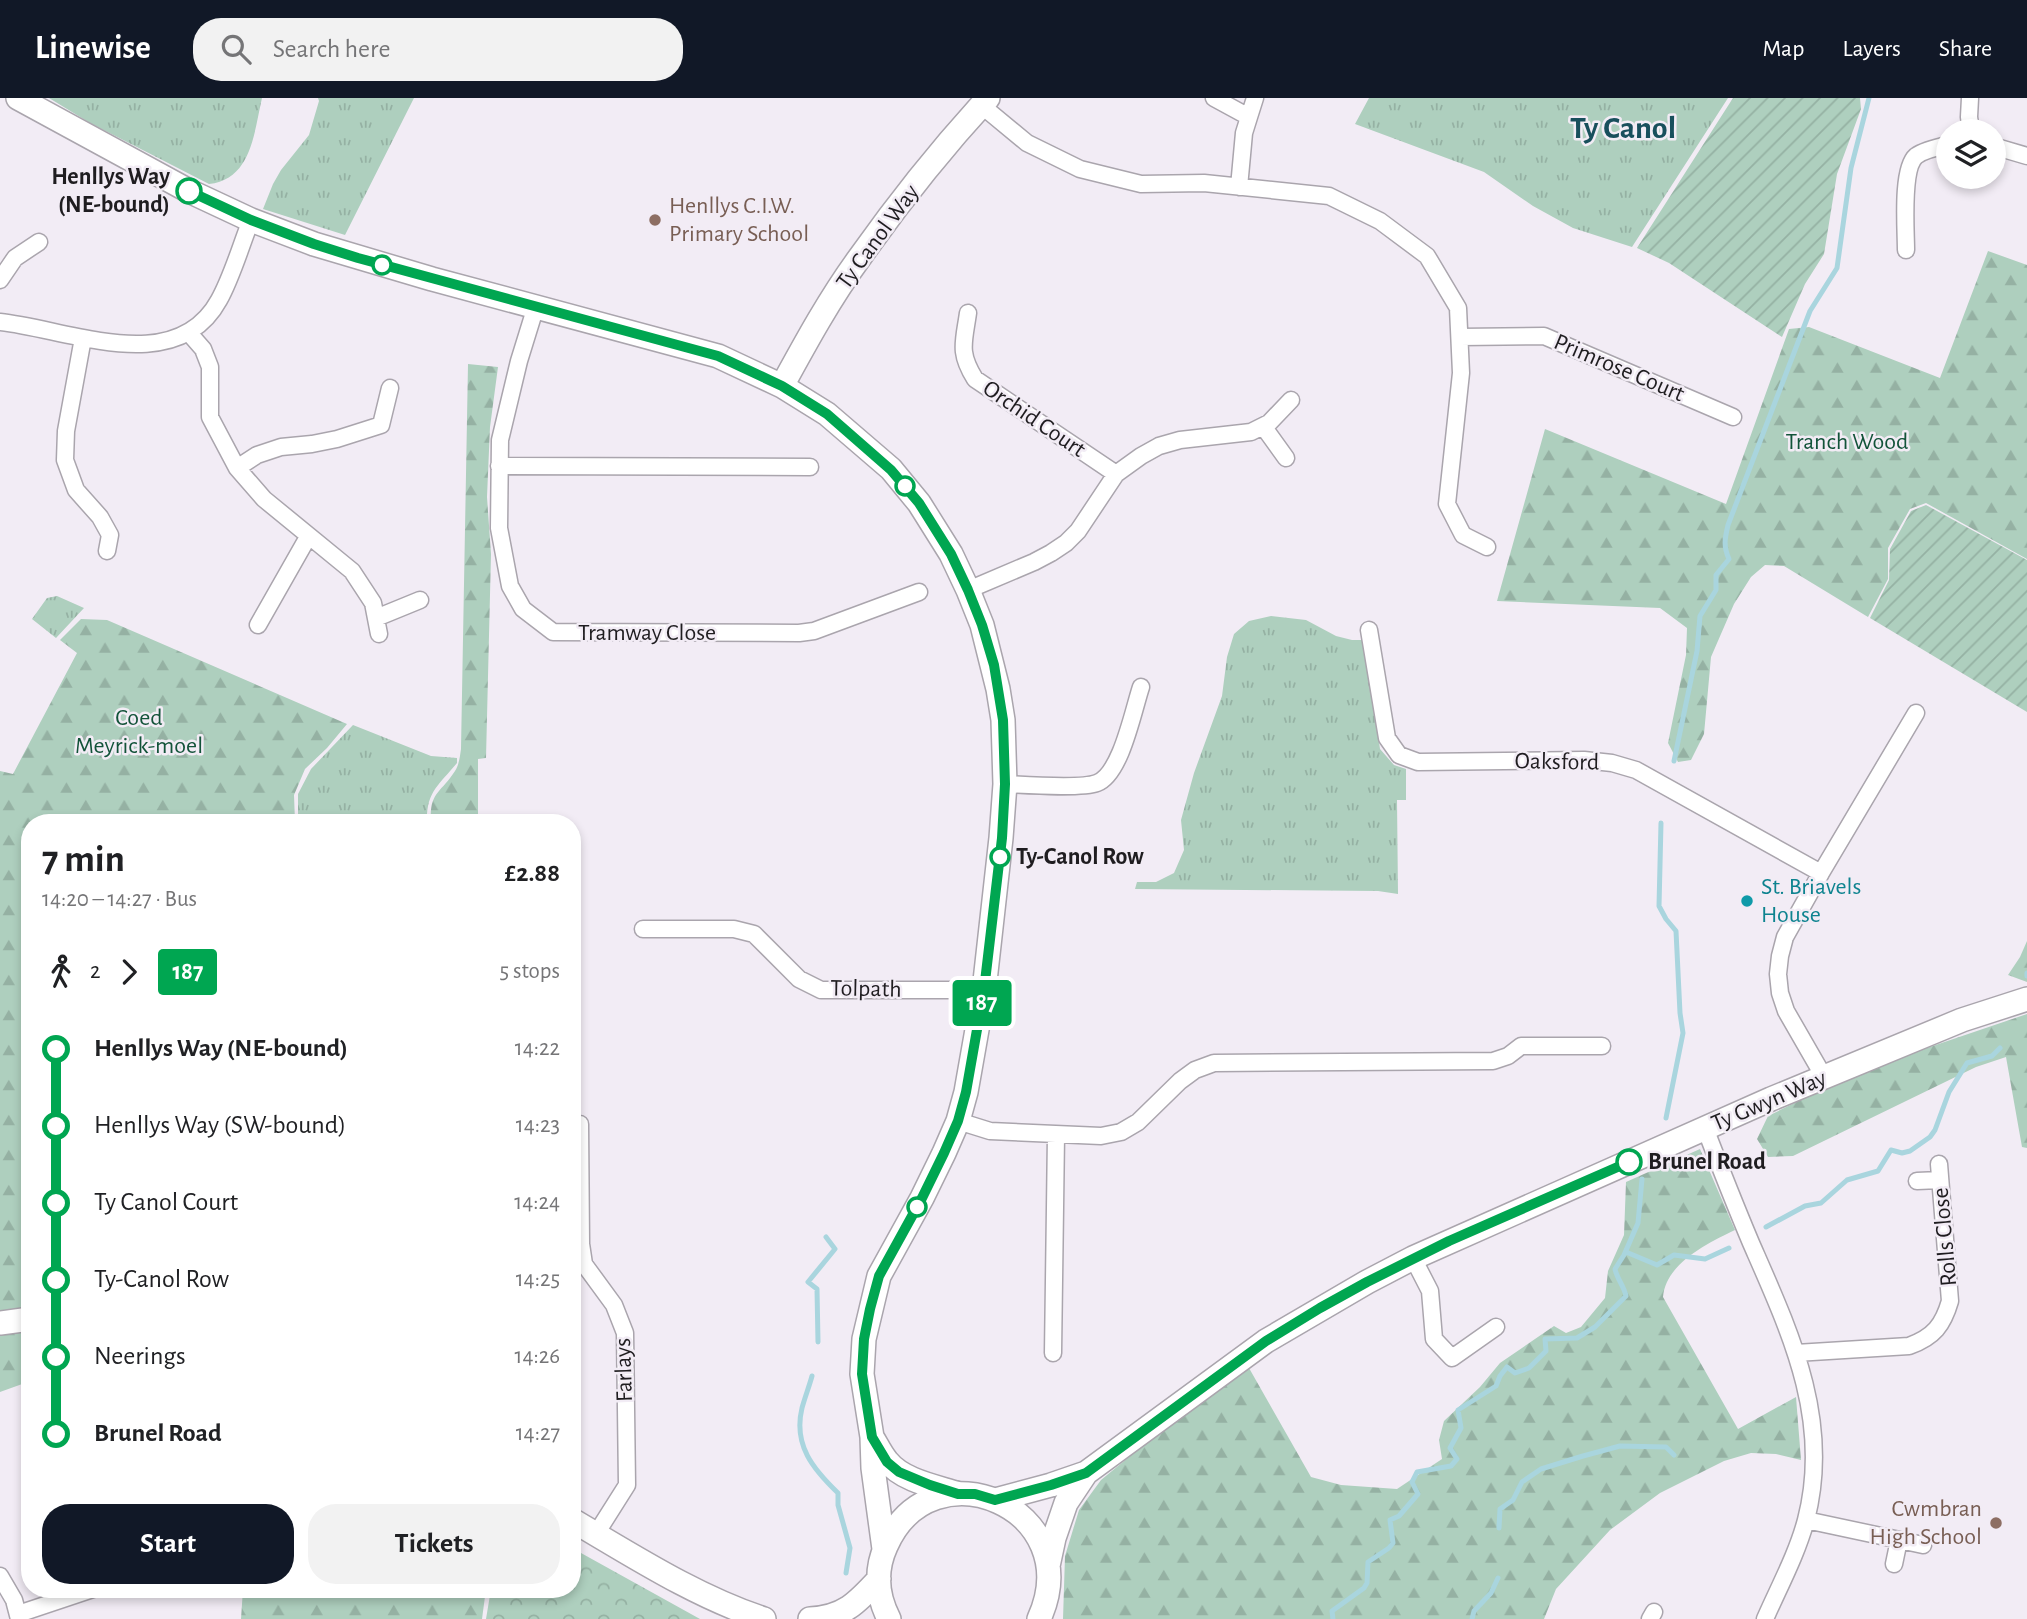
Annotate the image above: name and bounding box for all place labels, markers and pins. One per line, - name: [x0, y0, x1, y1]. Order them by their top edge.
- place label: Henllys Way (NE-bound): [51, 165, 170, 217]
- marker: Henllys Way (NE-bound): [176, 178, 202, 204]
- place label: Henllys C.I.W. Primary School: [669, 194, 809, 246]
- marker: Henllys C.I.W. Primary School: [647, 212, 663, 228]
- unlabelled marker: [372, 255, 392, 275]
- unlabelled marker: [895, 476, 915, 496]
- place label: Ty-Canol Row: [1016, 845, 1144, 869]
- marker: Ty-Canol Row: [990, 847, 1010, 867]
- place label: St. Briavels House: [1761, 875, 1861, 927]
- marker: St. Briavels House: [1739, 893, 1755, 909]
- marker: Brunel Road: [1616, 1149, 1642, 1175]
- place label: Brunel Road: [1648, 1150, 1766, 1174]
- unlabelled marker: [907, 1197, 927, 1217]
- place label: Cwmbran High School: [1870, 1497, 1982, 1549]
- marker: Cwmbran High School: [1988, 1515, 2004, 1531]

